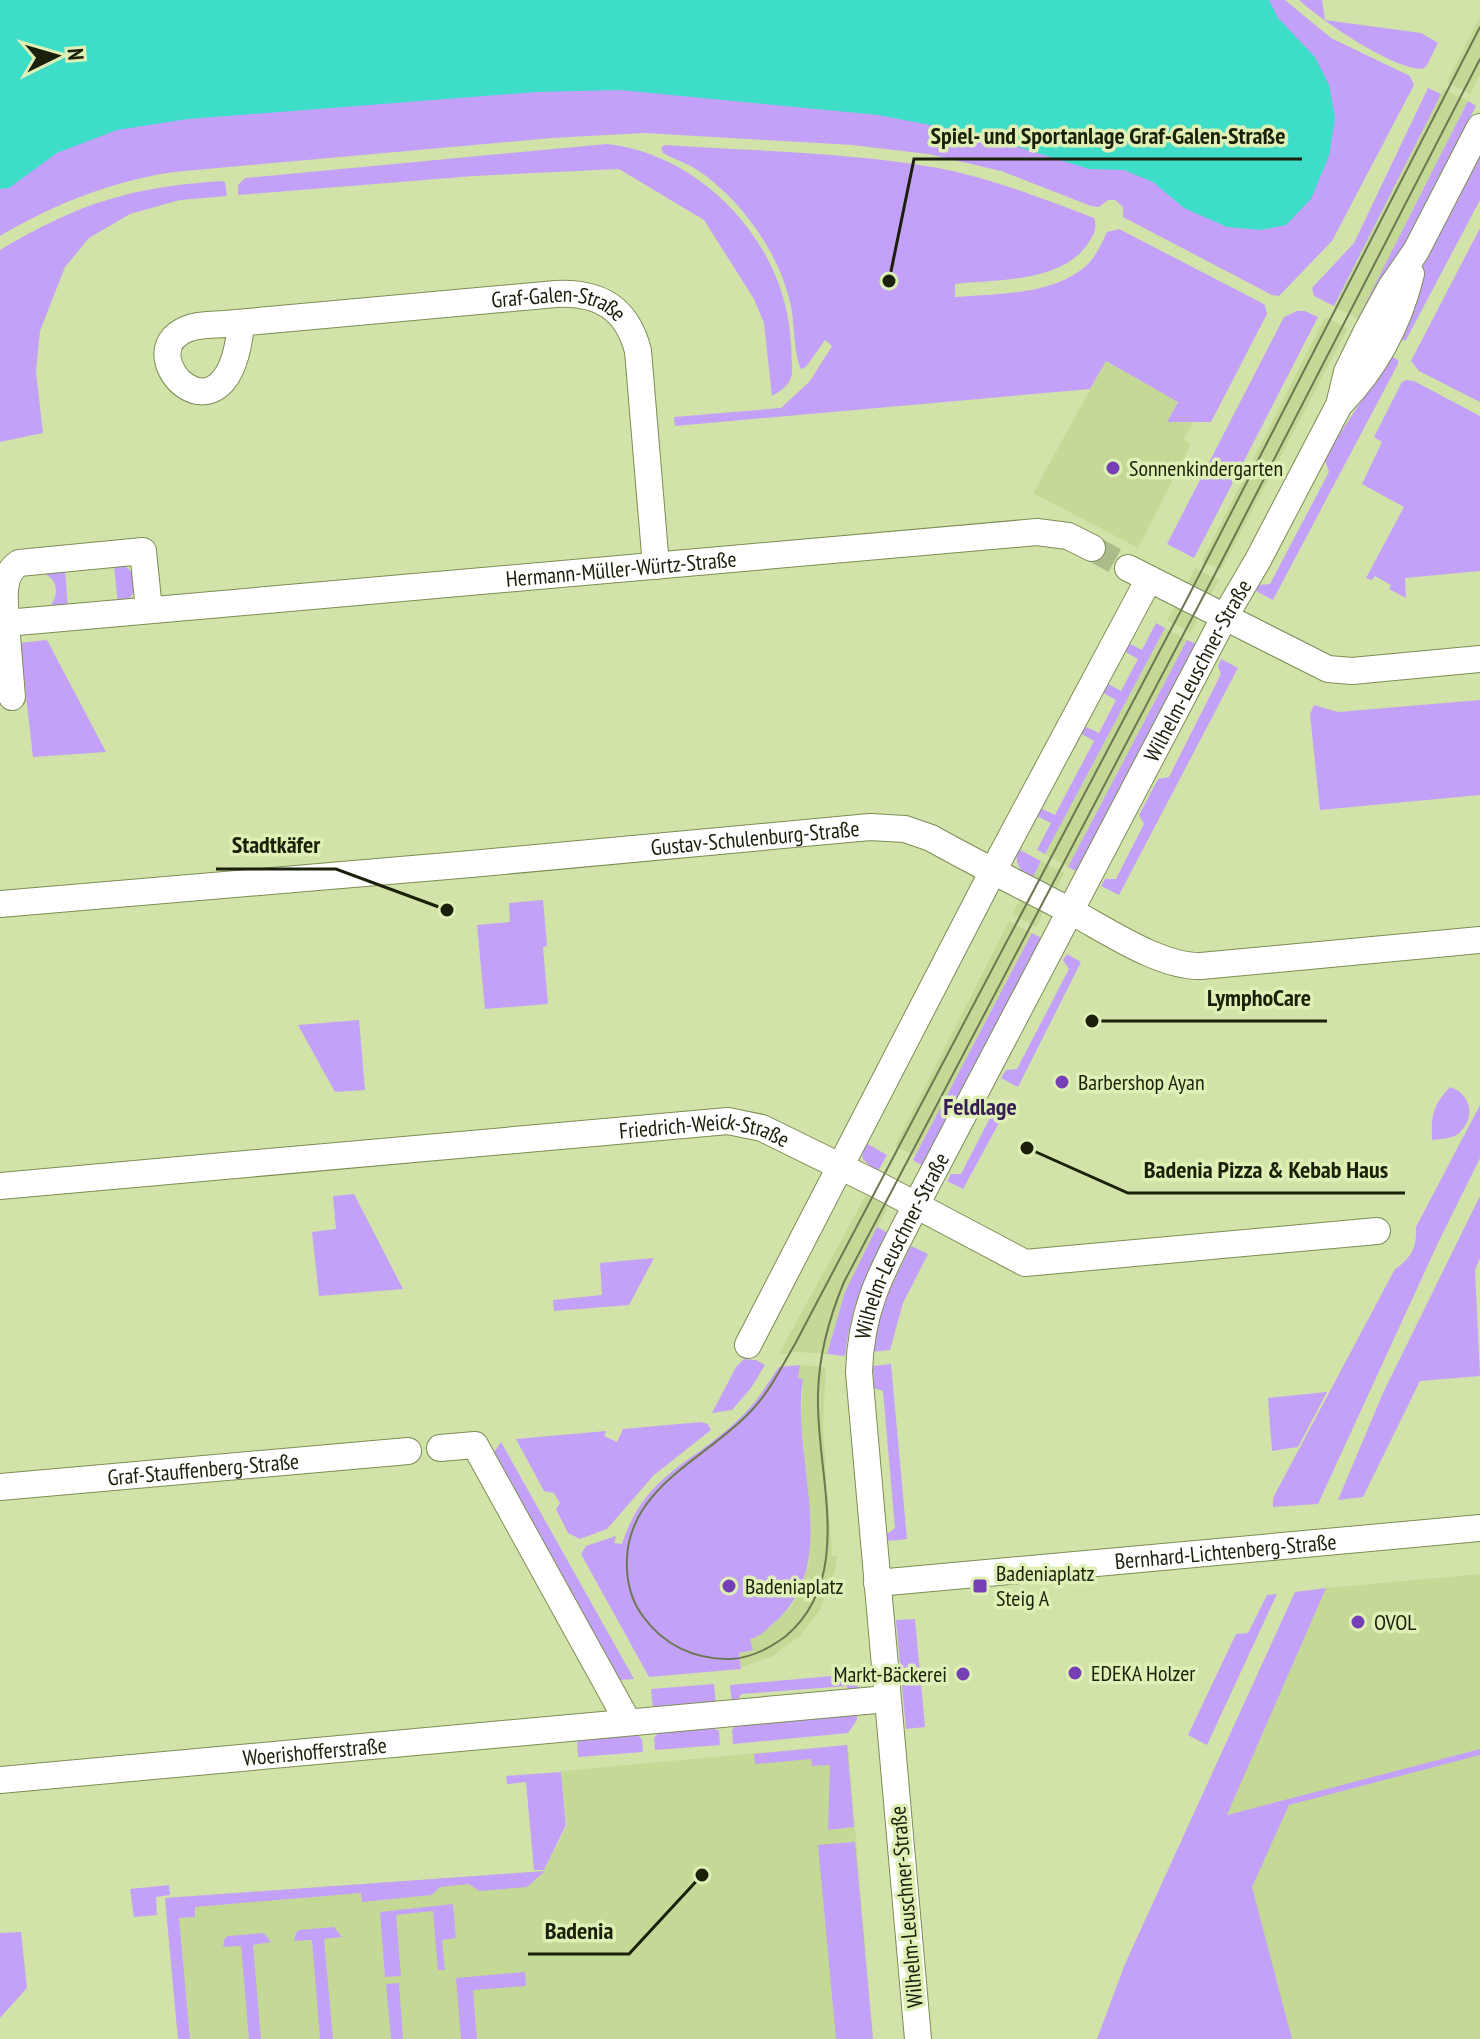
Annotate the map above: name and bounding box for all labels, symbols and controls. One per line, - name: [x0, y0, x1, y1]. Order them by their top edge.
- north arrow: [16, 16, 96, 96]
- text: N: [61, 47, 90, 61]
- callout: Spiel- und Sportanlage Graf-Galen-Straße: [914, 111, 1302, 159]
- text: Spiel- und Sportanlage Graf-Galen-Straße: [931, 120, 1285, 151]
- street label: Graf-Galen-Straße: [490, 280, 632, 327]
- place label: Sonnenkindergarten: [1129, 454, 1283, 482]
- marker: Sonnenkindergarten: [1104, 459, 1122, 477]
- street label: Hermann-Müller-Würtz-Straße: [505, 545, 738, 593]
- street label: Wilhelm-Leuschner-Straße: [1137, 574, 1258, 766]
- street label: Gustav-Schulenburg-Straße: [650, 814, 861, 861]
- callout: Stadtkäfer: [216, 821, 336, 869]
- text: Stadtkäfer: [232, 829, 321, 860]
- callout: LymphoCare: [1191, 973, 1327, 1021]
- text: LymphoCare: [1207, 982, 1311, 1013]
- place label: Barbershop Ayan: [1078, 1068, 1205, 1096]
- marker: Barbershop Ayan: [1053, 1073, 1071, 1091]
- district label: Feldlage: [943, 1091, 1017, 1122]
- street label: Friedrich-Weick-Straße: [618, 1107, 794, 1153]
- callout: Badenia Pizza & Kebab Haus: [1128, 1145, 1405, 1193]
- street label: Wilhelm-Leuschner-Straße: [848, 1148, 955, 1341]
- text: Badenia Pizza & Kebab Haus: [1144, 1154, 1388, 1185]
- street label: Graf-Stauffenberg-Straße: [106, 1447, 300, 1491]
- street label: Bernhard-Lichtenberg-Straße: [1113, 1527, 1338, 1575]
- place label: Badeniaplatz Steig A: [996, 1559, 1095, 1612]
- place label: Badeniaplatz: [745, 1572, 844, 1600]
- marker: Badeniaplatz: [720, 1577, 738, 1595]
- marker: Badeniaplatz Steig A: [971, 1577, 989, 1595]
- place label: OVOL: [1374, 1608, 1416, 1636]
- marker: OVOL: [1349, 1613, 1367, 1631]
- place label: EDEKA Holzer: [1091, 1659, 1195, 1687]
- place label: Markt-Bäckerei: [833, 1660, 947, 1688]
- marker: EDEKA Holzer: [1066, 1664, 1084, 1682]
- marker: Markt-Bäckerei: [954, 1665, 972, 1683]
- street label: Woerishofferstraße: [242, 1731, 388, 1772]
- street label: Wilhelm-Leuschner-Straße: [883, 1805, 929, 2009]
- callout: Badenia: [528, 1906, 629, 1954]
- text: Badenia: [545, 1915, 613, 1946]

